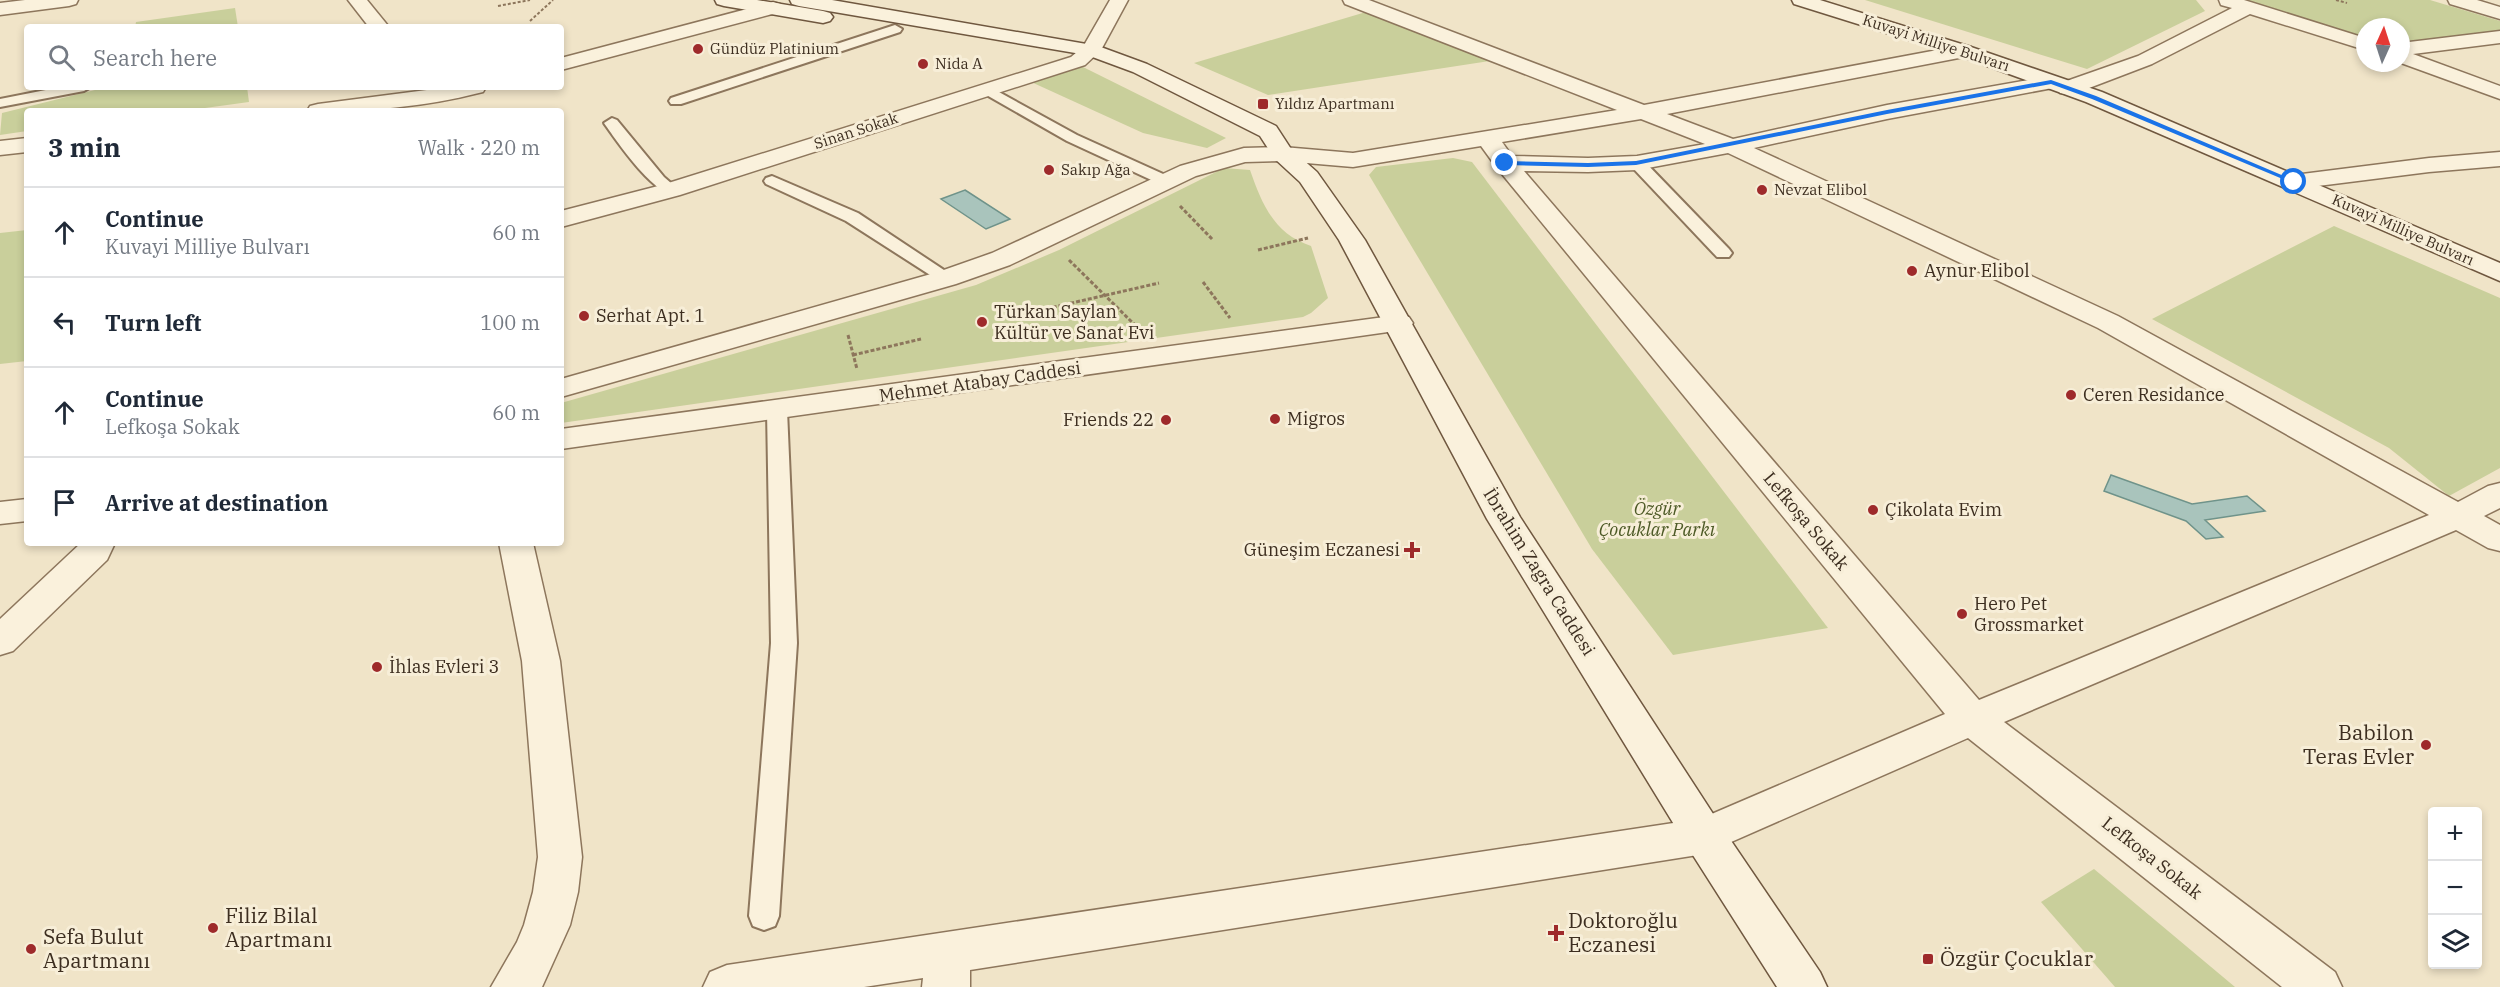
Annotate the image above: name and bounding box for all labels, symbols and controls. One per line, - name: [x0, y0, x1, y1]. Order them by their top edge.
- street label: Kuvayi Milliye Bulvarı: [1860, 10, 2012, 75]
- north arrow: [2356, 18, 2410, 72]
- search box: [24, 24, 564, 90]
- place label: Gündüz Platinium: [710, 39, 839, 58]
- icon: search: [45, 41, 78, 74]
- marker: Gündüz Platinium: [691, 42, 705, 56]
- text: Search here: [93, 43, 217, 72]
- place label: Nida A: [935, 54, 983, 73]
- marker: Nida A: [916, 57, 930, 71]
- place label: Yıldız Apartmanı: [1275, 94, 1395, 113]
- marker: Yıldız Apartmanı: [1256, 97, 1270, 111]
- street label: Sinan Sokak: [811, 108, 901, 153]
- text: 3 min: [48, 130, 121, 164]
- text: Walk · 220 m: [418, 134, 540, 161]
- route end: [1491, 149, 1517, 175]
- place label: Sakıp Ağa: [1061, 160, 1131, 179]
- marker: Sakıp Ağa: [1042, 163, 1056, 177]
- route start: [2280, 168, 2306, 194]
- place label: Nevzat Elibol: [1774, 180, 1867, 199]
- marker: Nevzat Elibol: [1755, 183, 1769, 197]
- street label: Kuvayi Milliye Bulvarı: [2329, 190, 2477, 270]
- text: Continue: [105, 204, 204, 233]
- icon: ahead: [48, 216, 81, 249]
- text: 60 m: [492, 219, 540, 246]
- text: Kuvayi Milliye Bulvarı: [105, 233, 310, 260]
- place label: Aynur Elibol: [1924, 259, 2030, 282]
- marker: Aynur Elibol: [1905, 264, 1919, 278]
- place label: Türkan Saylan Kültür ve Sanat Evi: [994, 300, 1155, 344]
- place label: Serhat Apt. 1: [596, 304, 705, 327]
- icon: left: [48, 306, 81, 339]
- text: Turn left: [105, 308, 201, 337]
- text: 100 m: [480, 309, 540, 336]
- marker: Serhat Apt. 1: [577, 309, 591, 323]
- marker: Türkan Saylan Kültür ve Sanat Evi: [975, 315, 989, 329]
- street label: Mehmet Atabay Caddesi: [877, 356, 1083, 407]
- place label: Ceren Residance: [2083, 383, 2224, 406]
- text: Continue: [105, 384, 204, 413]
- marker: Ceren Residance: [2064, 388, 2078, 402]
- icon: ahead: [48, 396, 81, 429]
- text: 60 m: [492, 399, 540, 426]
- place label: Migros: [1287, 407, 1345, 430]
- place label: Friends 22: [1063, 408, 1154, 431]
- marker: Migros: [1268, 412, 1282, 426]
- text: Lefkoşa Sokak: [105, 413, 240, 440]
- marker: Friends 22: [1159, 413, 1173, 427]
- street label: Lefkoşa Sokak: [1759, 467, 1854, 575]
- street label: İbrahim Zagra Caddesi: [1478, 484, 1601, 660]
- icon: arrive: [48, 486, 81, 519]
- text: Arrive at destination: [105, 488, 328, 517]
- park label: Özgür Çocuklar Parkı: [1599, 497, 1716, 541]
- place label: Çikolata Evim: [1885, 498, 2002, 521]
- marker: Çikolata Evim: [1866, 503, 1880, 517]
- place label: Güneşim Eczanesi: [1244, 538, 1400, 561]
- marker: Güneşim Eczanesi: [1405, 543, 1419, 557]
- place label: Hero Pet Grossmarket: [1974, 592, 2084, 636]
- marker: Hero Pet Grossmarket: [1955, 607, 1969, 621]
- place label: İhlas Evleri 3: [389, 655, 499, 678]
- marker: İhlas Evleri 3: [370, 660, 384, 674]
- place label: Babilon Teras Evler: [2303, 718, 2415, 770]
- marker: Babilon Teras Evler: [2419, 738, 2433, 752]
- map controls: [2428, 807, 2482, 969]
- button: +: [2428, 807, 2482, 861]
- street label: Lefkoşa Sokak: [2097, 811, 2208, 904]
- button: −: [2428, 861, 2482, 915]
- place label: Filiz Bilal Apartmanı: [225, 901, 332, 953]
- place label: Doktoroğlu Eczanesi: [1568, 906, 1678, 958]
- button: layers: [2428, 915, 2482, 969]
- marker: Filiz Bilal Apartmanı: [206, 921, 220, 935]
- place label: Sefa Bulut Apartmanı: [43, 922, 150, 974]
- marker: Doktoroğlu Eczanesi: [1549, 926, 1563, 940]
- marker: Sefa Bulut Apartmanı: [24, 942, 38, 956]
- place label: Özgür Çocuklar: [1940, 944, 2094, 972]
- marker: Özgür Çocuklar: [1921, 952, 1935, 966]

